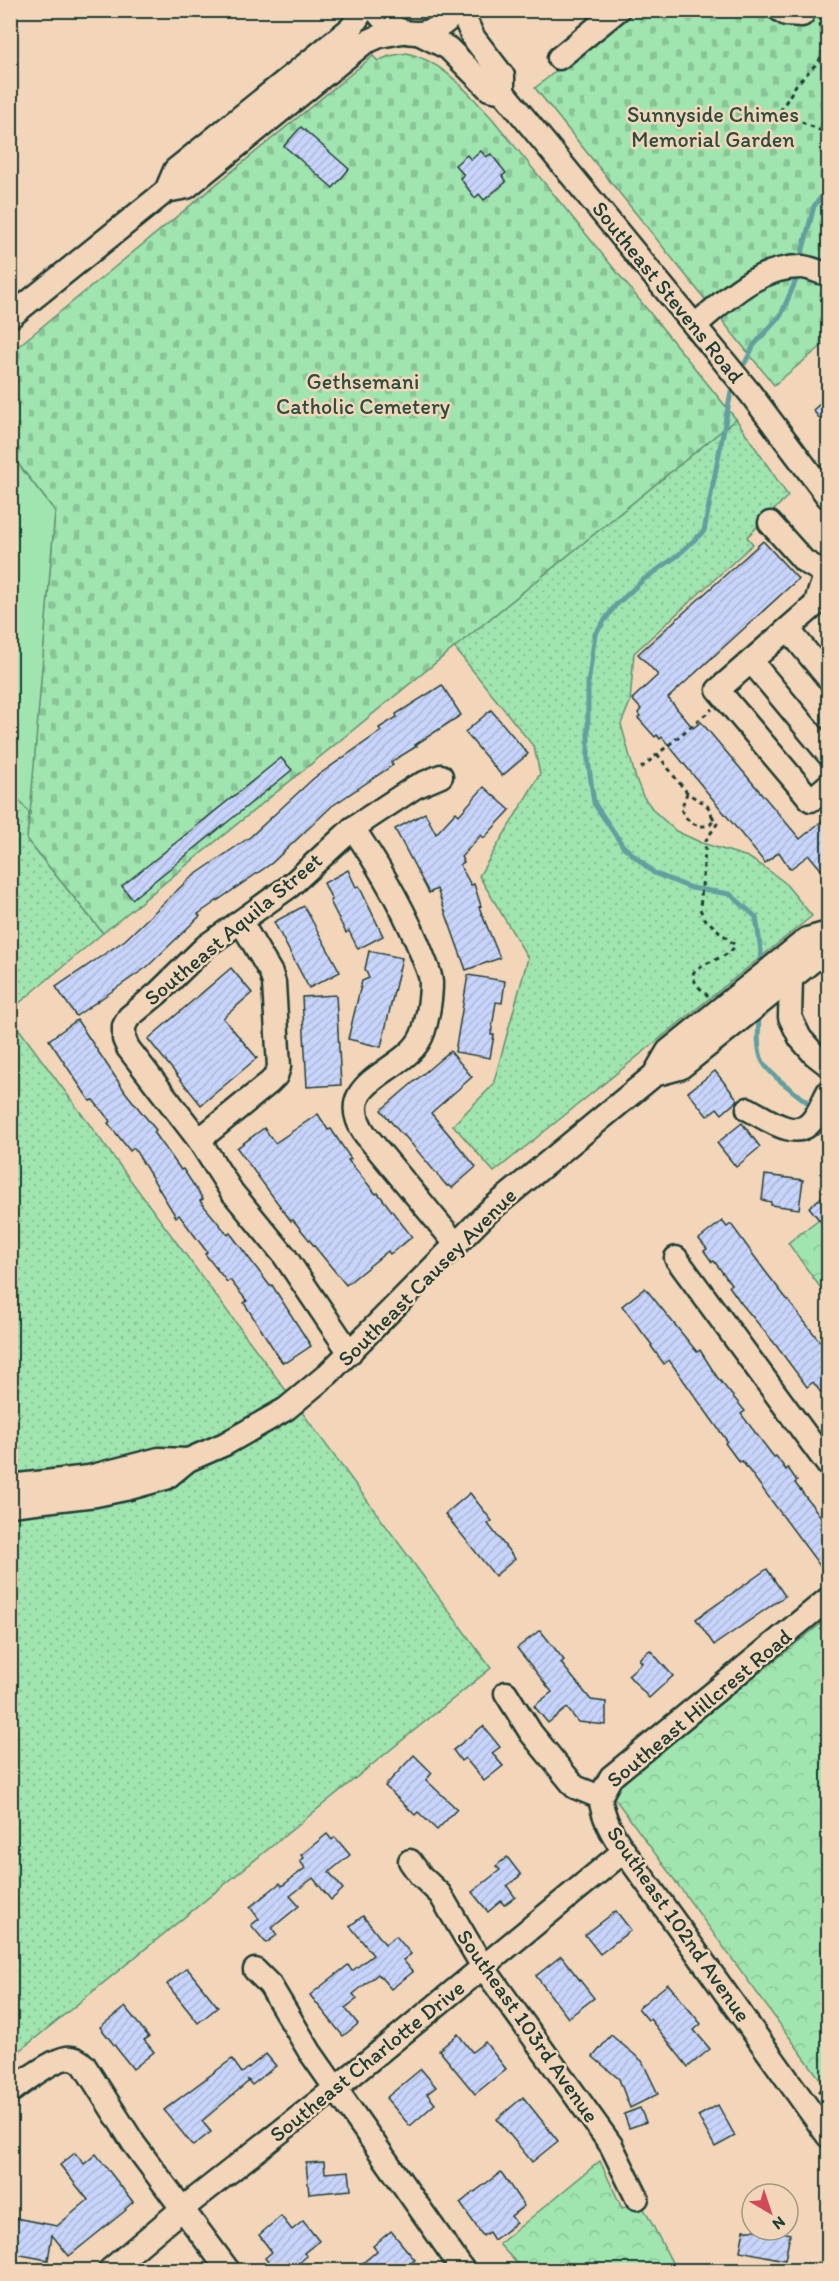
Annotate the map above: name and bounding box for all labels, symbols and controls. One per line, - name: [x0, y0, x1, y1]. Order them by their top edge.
- park label: Sunnyside Chimes Memorial Garden: [627, 101, 799, 153]
- street label: Southeast Stevens Road: [586, 195, 750, 389]
- park label: Gethsemani Catholic Cemetery: [276, 368, 451, 420]
- street label: Southeast Aquila Street: [138, 847, 328, 1011]
- street label: Southeast Causey Avenue: [332, 1182, 522, 1372]
- street label: Southeast Hillcrest Road: [601, 1623, 797, 1793]
- street label: Southeast 102nd Avenue: [601, 1821, 757, 2027]
- street label: Southeast 103rd Avenue: [451, 1924, 605, 2128]
- street label: Southeast Charlotte Drive: [264, 1974, 470, 2148]
- north arrow: [740, 2182, 800, 2242]
- text: N: [769, 2212, 789, 2234]

